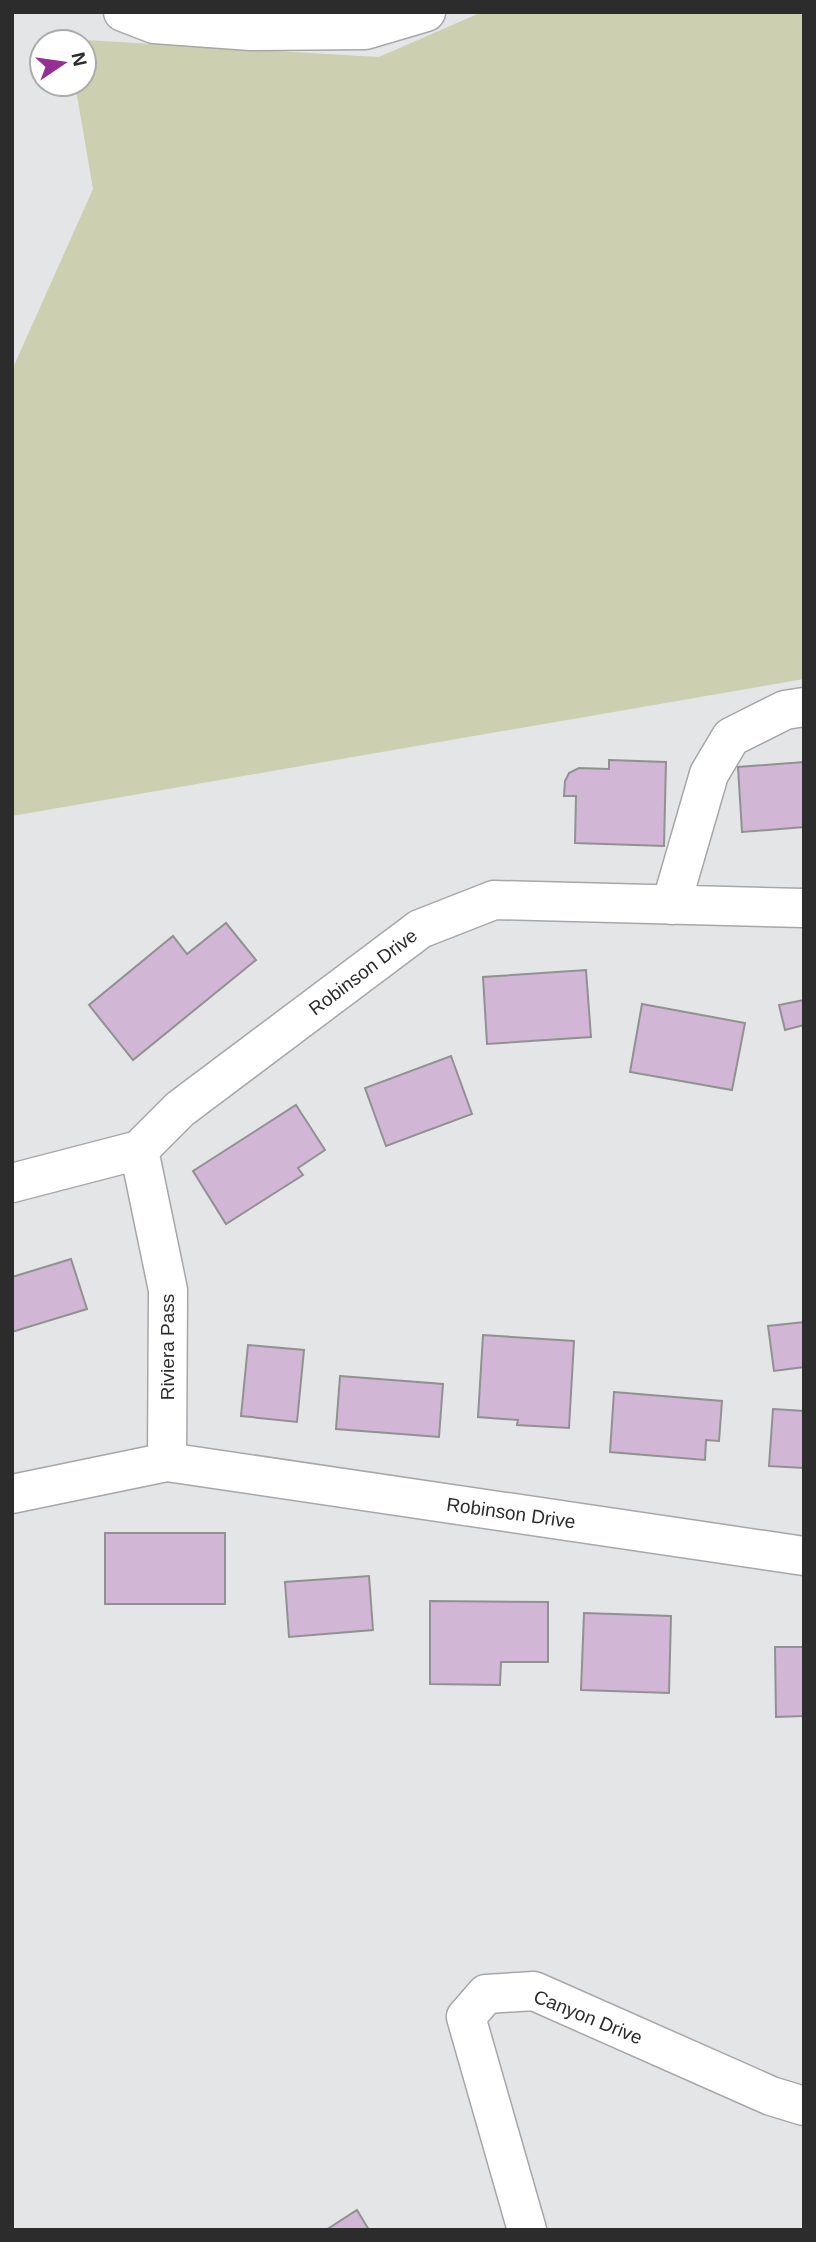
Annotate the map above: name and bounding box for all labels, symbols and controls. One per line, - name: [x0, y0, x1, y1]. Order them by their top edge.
- north arrow: [28, 28, 98, 98]
- text: N: [67, 50, 91, 68]
- street label: Robinson Drive: [305, 925, 421, 1019]
- street label: Riviera Pass: [157, 1294, 178, 1400]
- street label: Robinson Drive: [445, 1494, 577, 1532]
- street label: Canyon Drive: [531, 1986, 645, 2048]

